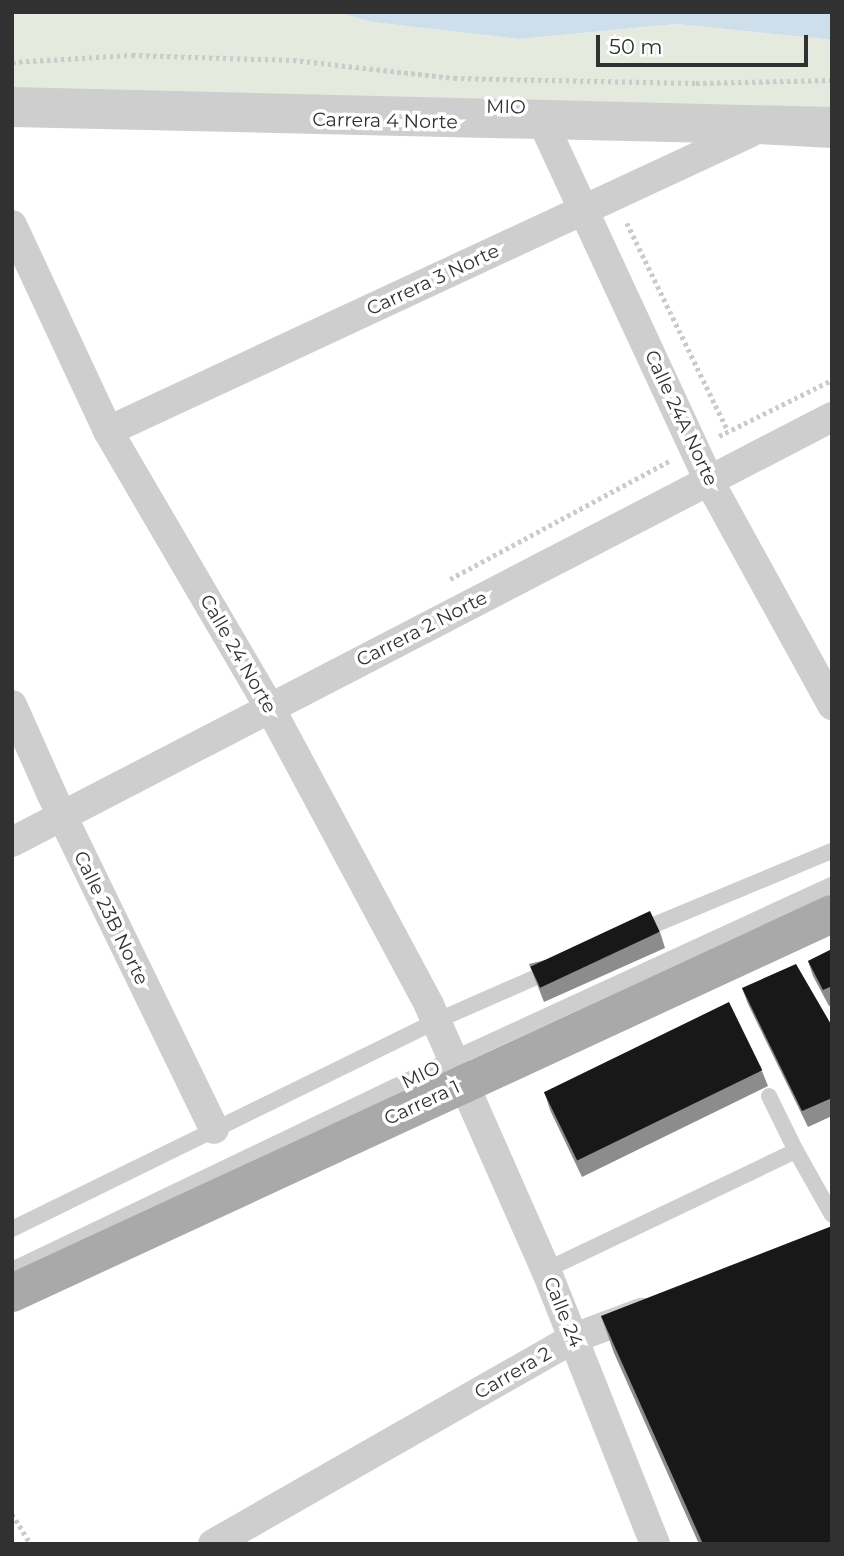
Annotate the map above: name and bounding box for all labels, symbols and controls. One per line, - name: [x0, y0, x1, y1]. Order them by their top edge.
- scale bar: [599, 21, 811, 65]
- text: 50 m: [609, 34, 663, 59]
- street label: MIO: [486, 95, 526, 119]
- street label: Carrera 4 Norte: [312, 108, 458, 134]
- street label: Carrera 3 Norte: [363, 239, 503, 321]
- street label: Calle 24A Norte: [640, 347, 722, 489]
- street label: Carrera 2 Norte: [353, 586, 491, 672]
- street label: Calle 24 Norte: [195, 591, 281, 717]
- street label: Calle 23B Norte: [69, 847, 153, 989]
- street label: MIO: [398, 1056, 444, 1094]
- street label: Carrera 1: [381, 1076, 463, 1130]
- street label: Calle 24: [539, 1273, 587, 1351]
- street label: Carrera 2: [471, 1342, 555, 1404]

